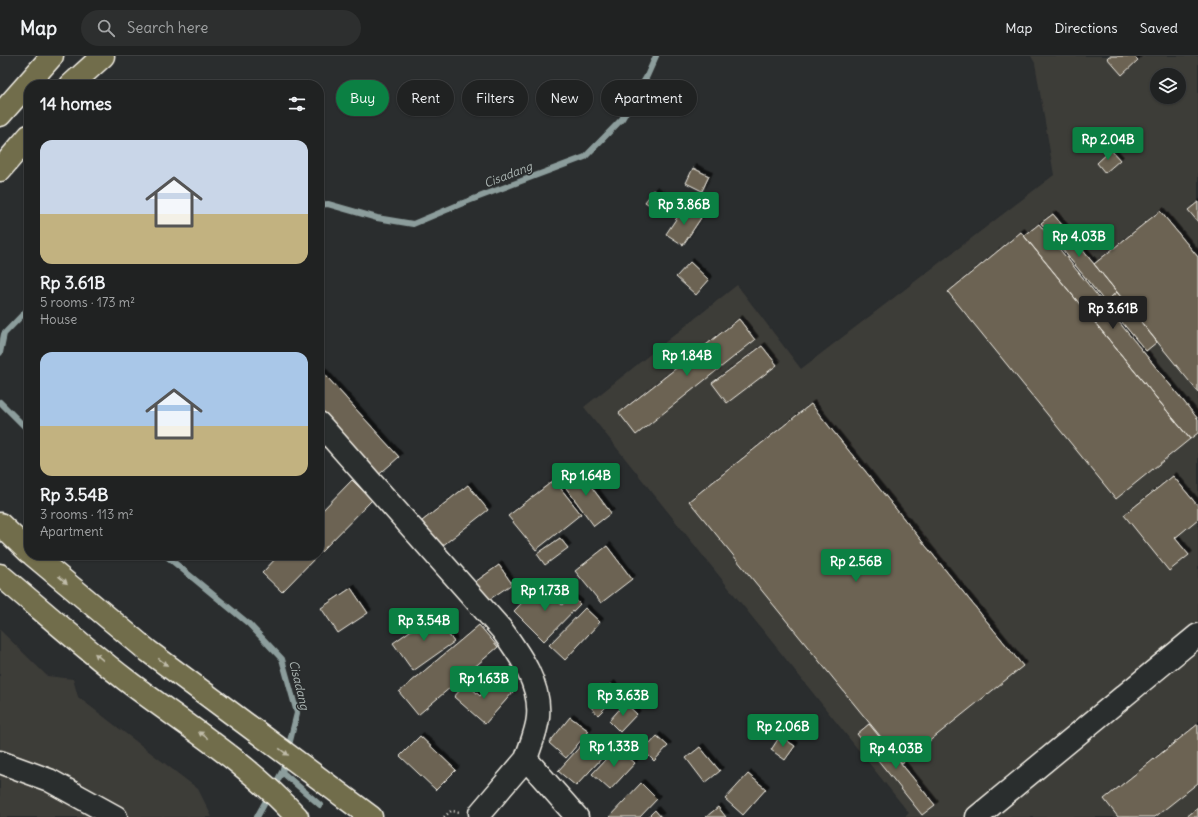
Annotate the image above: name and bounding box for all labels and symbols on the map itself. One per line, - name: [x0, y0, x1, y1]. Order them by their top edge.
- pin: Rp 2.04B: [1067, 127, 1149, 161]
- water label: Cisadang: [482, 158, 535, 191]
- pin: Rp 3.86B: [643, 192, 725, 226]
- pin: Rp 4.03B: [1038, 224, 1120, 258]
- pin: Rp 3.61B: [1072, 296, 1154, 330]
- pin: Rp 1.84B: [646, 343, 728, 377]
- pin: Rp 1.64B: [545, 463, 627, 497]
- pin: Rp 2.56B: [815, 549, 897, 583]
- one-way arrow: [57, 575, 68, 584]
- pin: Rp 1.73B: [504, 578, 586, 612]
- pin: Rp 3.54B: [383, 608, 465, 642]
- one-way arrow: [93, 653, 104, 662]
- one-way arrow: [158, 658, 168, 666]
- water label: Cisadang: [286, 659, 313, 712]
- pin: Rp 1.63B: [443, 666, 525, 700]
- pin: Rp 3.63B: [582, 683, 664, 717]
- pin: Rp 2.06B: [742, 714, 824, 748]
- one-way arrow: [197, 731, 208, 739]
- pin: Rp 1.33B: [573, 734, 655, 768]
- pin: Rp 4.03B: [855, 736, 937, 770]
- one-way arrow: [278, 748, 289, 756]

